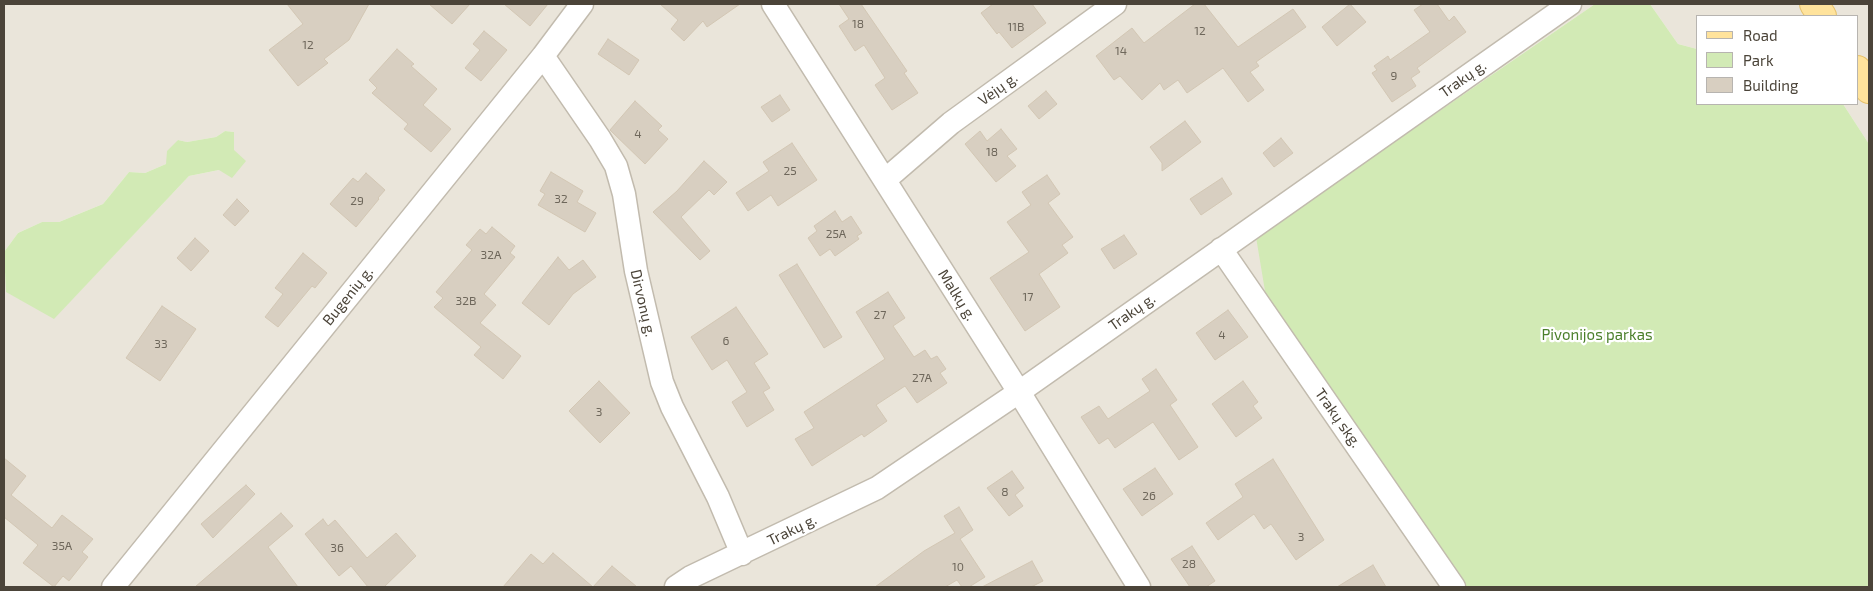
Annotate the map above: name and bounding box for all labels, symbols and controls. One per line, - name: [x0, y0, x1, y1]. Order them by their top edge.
- legend: [1696, 15, 1858, 105]
- house number: 18: [852, 17, 864, 31]
- house number: 11B: [1008, 20, 1024, 34]
- house number: 12: [1194, 24, 1206, 38]
- text: Road: [1743, 26, 1778, 44]
- house number: 12: [302, 38, 314, 52]
- house number: 14: [1115, 44, 1127, 58]
- text: Park: [1743, 51, 1774, 69]
- street label: Trakų g.: [1436, 56, 1490, 102]
- street label: Vėjų g.: [975, 69, 1021, 109]
- house number: 9: [1391, 69, 1397, 83]
- text: Building: [1743, 76, 1798, 94]
- house number: 4: [634, 127, 642, 141]
- house number: 18: [986, 145, 998, 159]
- house number: 25: [783, 164, 797, 178]
- house number: 32: [554, 192, 568, 206]
- house number: 29: [350, 194, 364, 208]
- house number: 25A: [826, 227, 846, 241]
- house number: 32A: [481, 248, 501, 262]
- street label: Bugenių g.: [319, 263, 377, 329]
- street label: Malkų g.: [934, 266, 980, 324]
- street label: Dirvonų g.: [627, 268, 659, 338]
- street label: Trakų g.: [1105, 289, 1159, 335]
- house number: 17: [1023, 290, 1033, 304]
- house number: 32B: [456, 294, 476, 308]
- house number: 27: [874, 308, 886, 322]
- park label: Pivonijos parkas: [1541, 326, 1653, 344]
- house number: 4: [1218, 328, 1226, 342]
- house number: 6: [723, 334, 729, 348]
- house number: 33: [154, 337, 168, 351]
- house number: 27A: [912, 371, 932, 385]
- street label: Trakų skg.: [1311, 385, 1365, 451]
- house number: 3: [596, 405, 602, 419]
- house number: 8: [1001, 485, 1009, 499]
- house number: 26: [1142, 489, 1156, 503]
- street label: Trakų g.: [764, 510, 820, 550]
- house number: 3: [1298, 530, 1304, 544]
- house number: 35A: [52, 539, 72, 553]
- house number: 36: [330, 541, 344, 555]
- house number: 28: [1182, 557, 1196, 571]
- house number: 10: [952, 560, 964, 574]

